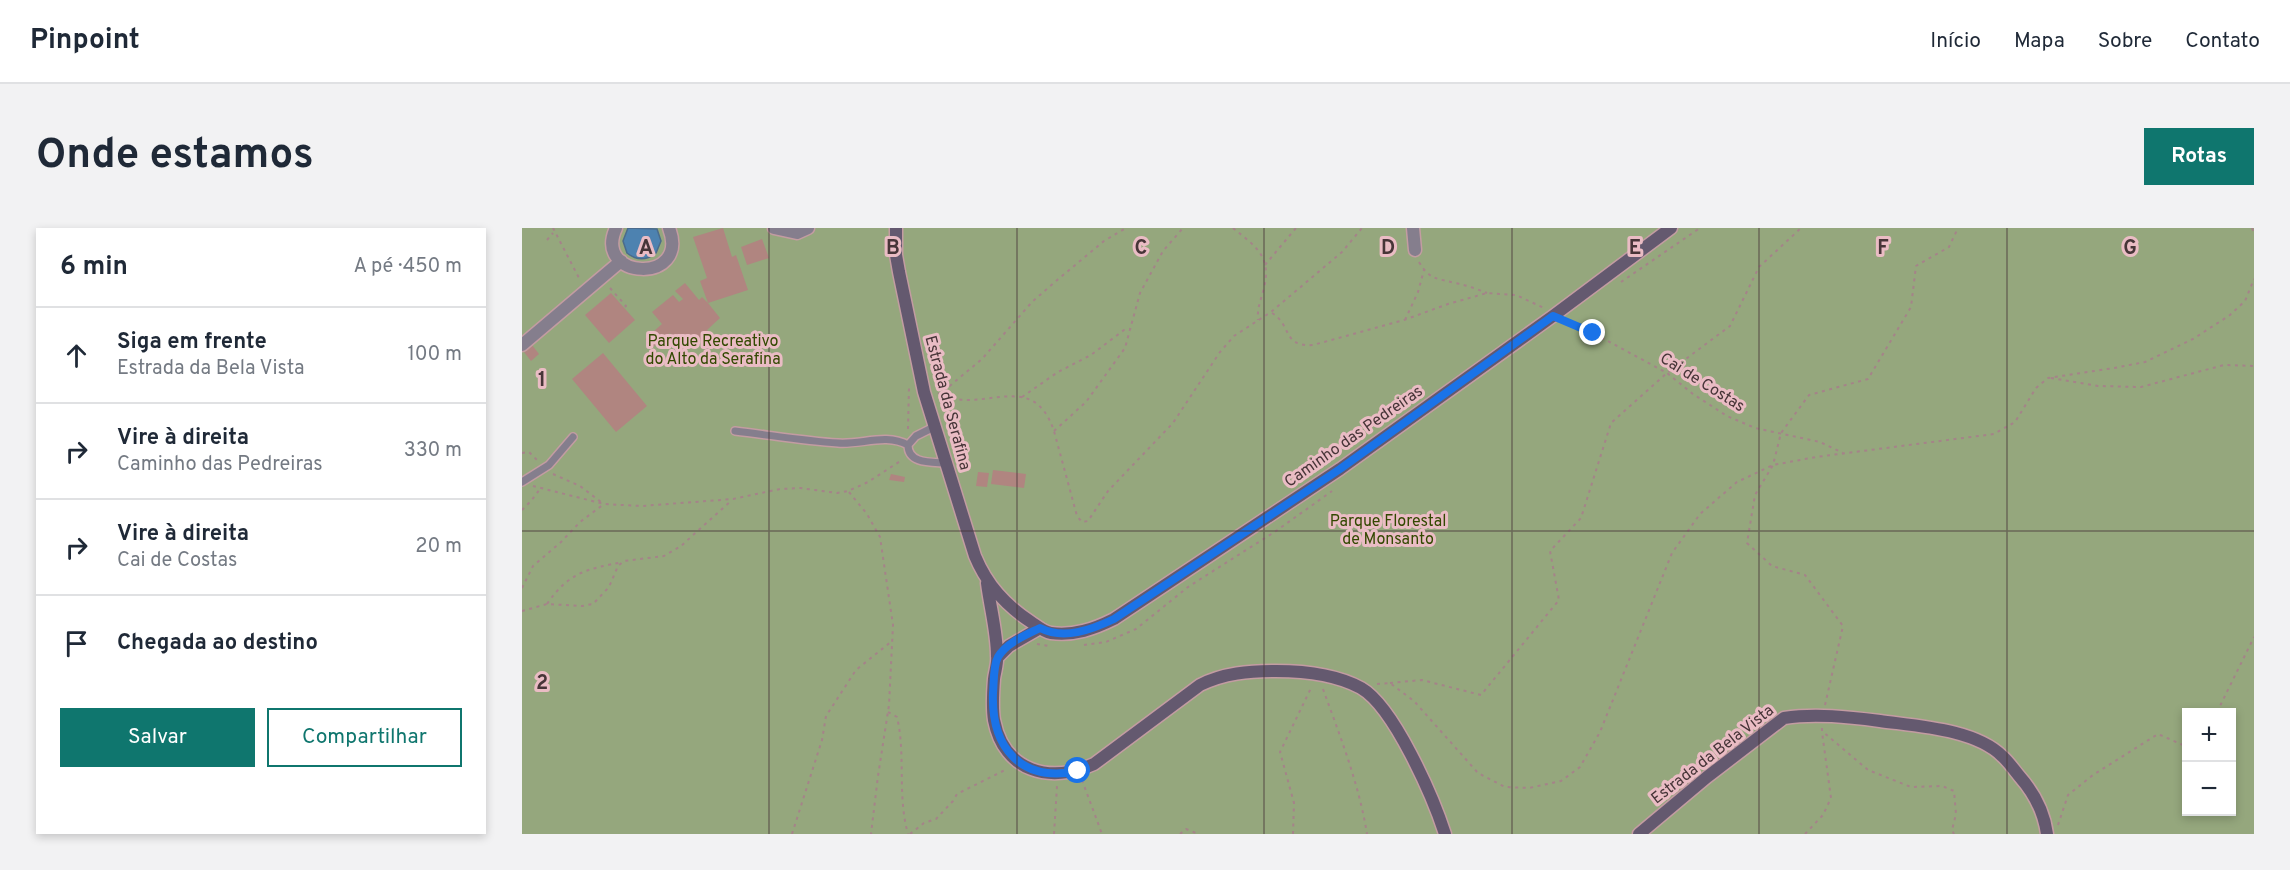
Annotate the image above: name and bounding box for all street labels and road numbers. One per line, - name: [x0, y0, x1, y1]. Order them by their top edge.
- street label: Estrada da Serafina: [919, 334, 975, 472]
- street label: Cai de Costas: [1656, 349, 1748, 417]
- street label: Caminho das Pedreiras: [1281, 382, 1427, 492]
- street label: Estrada da Bela Vista: [1648, 701, 1778, 809]

